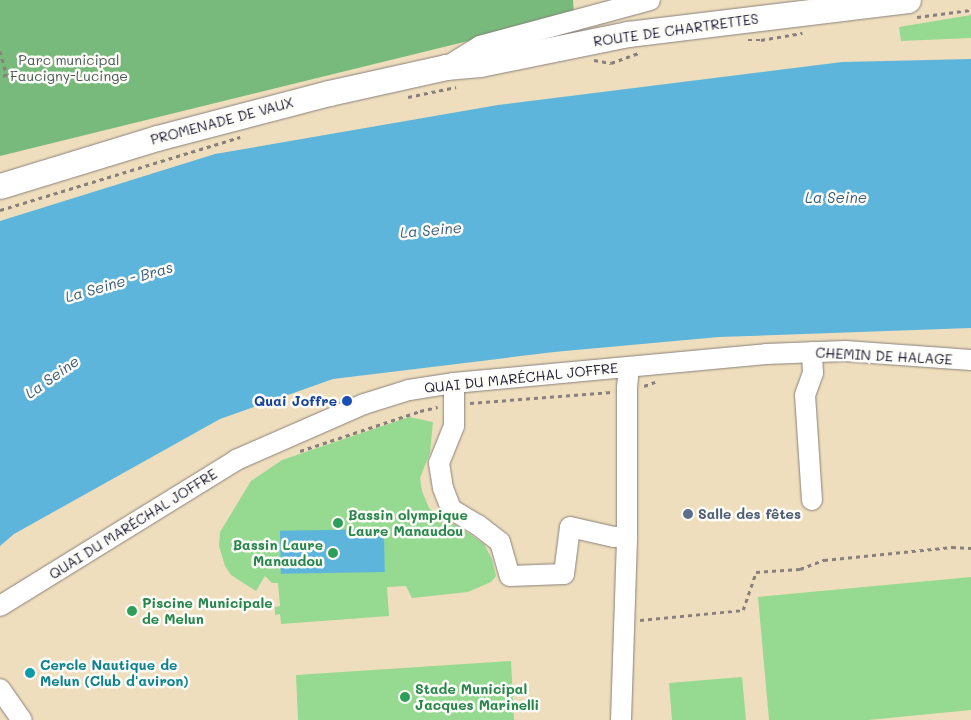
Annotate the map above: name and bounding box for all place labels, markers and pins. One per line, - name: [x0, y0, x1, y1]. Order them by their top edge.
- place label: Quai Joffre: [254, 393, 337, 409]
- marker: Quai Joffre: [341, 395, 353, 407]
- place label: Salle des fêtes: [698, 506, 801, 522]
- place label: Bassin olympique Laure Manaudou: [348, 507, 468, 540]
- marker: Salle des fêtes: [682, 508, 694, 520]
- marker: Bassin olympique Laure Manaudou: [332, 517, 344, 529]
- place label: Bassin Laure Manaudou: [233, 537, 323, 570]
- marker: Bassin Laure Manaudou: [327, 547, 339, 559]
- place label: Piscine Municipale de Melun: [142, 595, 273, 628]
- marker: Piscine Municipale de Melun: [126, 605, 138, 617]
- place label: Cercle Nautique de Melun (Club d'aviron): [40, 657, 189, 690]
- marker: Cercle Nautique de Melun (Club d'aviron): [24, 667, 36, 679]
- place label: Stade Municipal Jacques Marinelli: [415, 681, 539, 714]
- marker: Stade Municipal Jacques Marinelli: [399, 691, 411, 703]

